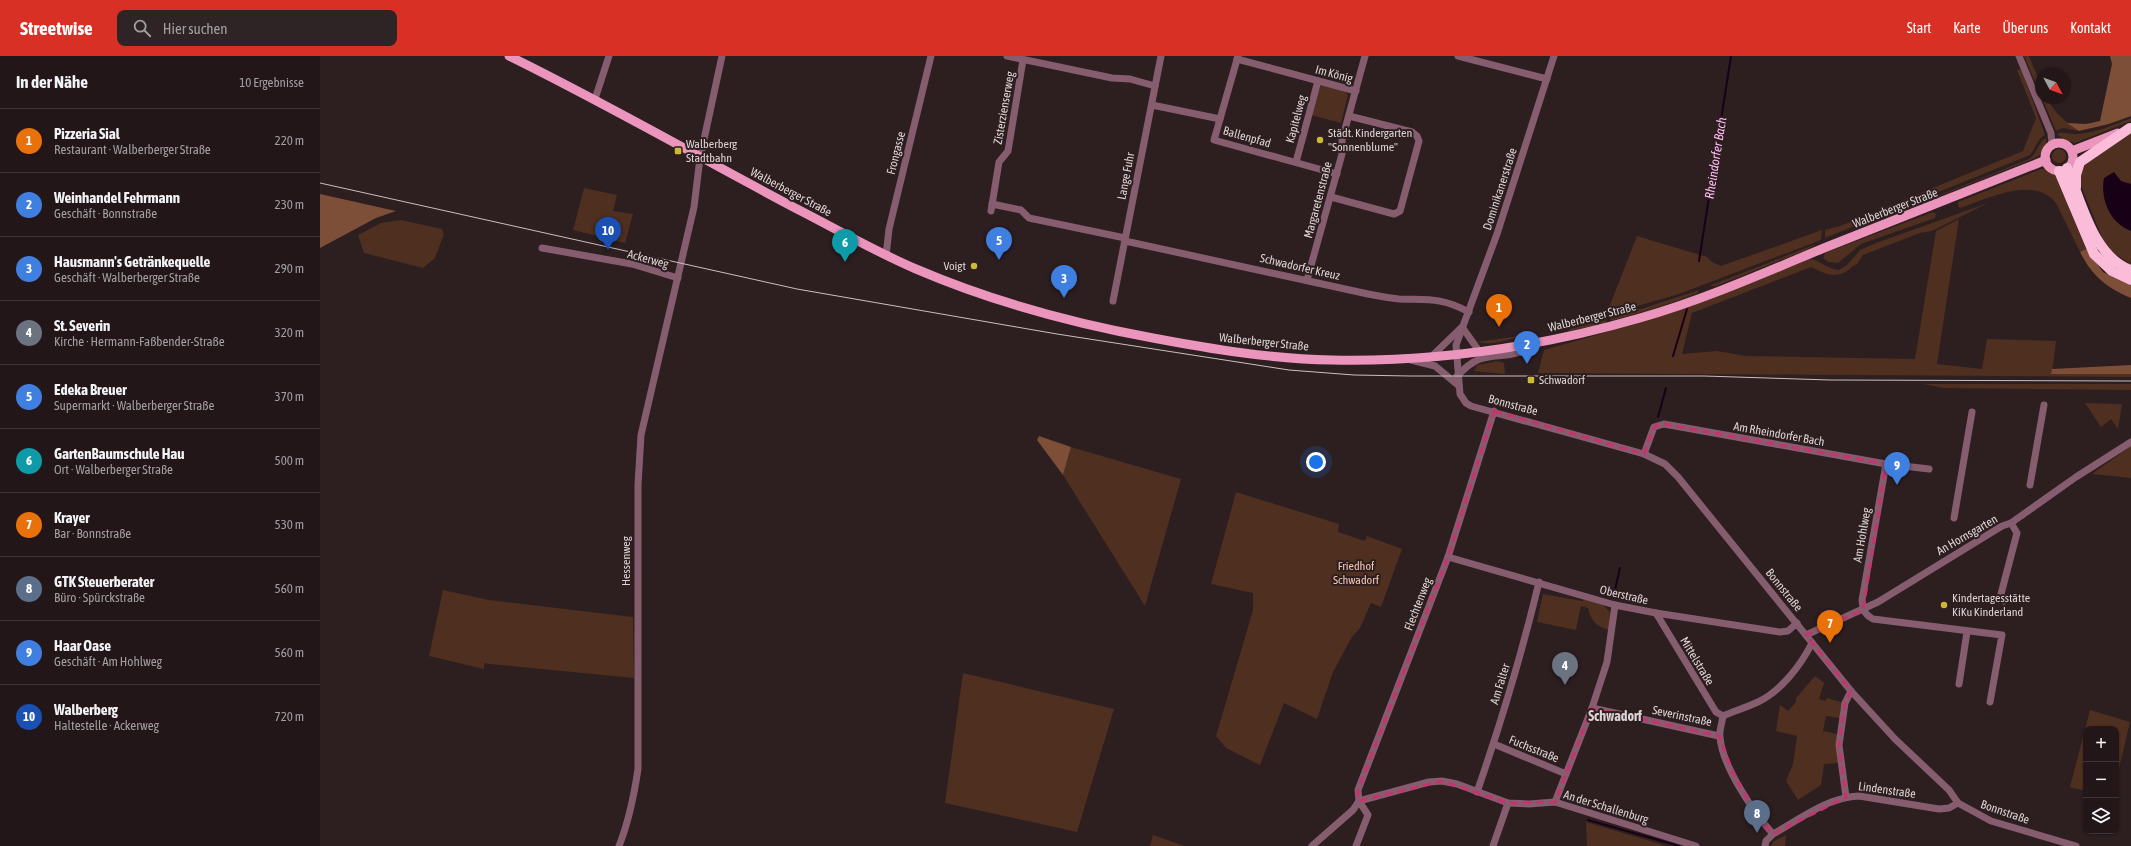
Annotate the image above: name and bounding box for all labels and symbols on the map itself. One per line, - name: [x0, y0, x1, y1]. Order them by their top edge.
- street label: Im König: [1314, 62, 1355, 86]
- north arrow: [2035, 68, 2071, 104]
- street label: Zisterzienserweg: [991, 70, 1017, 146]
- street label: Kapitelweg: [1283, 93, 1309, 145]
- water label: Rheindorfer Bach: [1702, 116, 1729, 200]
- street label: Ballenpfad: [1221, 124, 1273, 150]
- place label: Städt. Kindergarten "Sonnenblume": [1328, 126, 1412, 154]
- street label: Frongasse: [884, 130, 908, 176]
- marker: Städt. Kindergarten "Sonnenblume": [1315, 135, 1325, 145]
- place label: Walberberg Stadtbahn: [686, 137, 738, 165]
- marker: Walberberg Stadtbahn: [673, 146, 683, 156]
- street label: Dominikanerstraße: [1480, 146, 1520, 232]
- street label: Lange Fuhr: [1115, 151, 1138, 201]
- street label: Margaretenstraße: [1301, 160, 1335, 240]
- street label: Walberberger Straße: [748, 165, 834, 219]
- street label: Walberberger Straße: [1850, 185, 1940, 231]
- pin: 10: [595, 217, 621, 250]
- pin: 5: [986, 227, 1012, 260]
- pin: 6: [832, 229, 858, 262]
- street label: Ackerweg: [626, 247, 671, 271]
- street label: Schwadorfer Kreuz: [1259, 251, 1342, 283]
- place label: Voigt: [943, 259, 967, 273]
- marker: Voigt: [969, 261, 979, 271]
- pin: 3: [1051, 265, 1077, 298]
- pin: 1: [1486, 294, 1512, 327]
- street label: Walberberger Straße: [1547, 299, 1637, 335]
- street label: Walberberger Straße: [1218, 330, 1310, 354]
- pin: 2: [1514, 331, 1540, 364]
- place label: Schwadorf: [1539, 373, 1586, 387]
- marker: Schwadorf: [1526, 375, 1536, 385]
- street label: Bonnstraße: [1487, 392, 1539, 418]
- street label: Am Rheindorfer Bach: [1732, 419, 1826, 449]
- your location: [1306, 452, 1326, 472]
- pin: 9: [1884, 452, 1910, 485]
- street label: Am Hohlweg: [1850, 506, 1874, 563]
- street label: An Hornsgarten: [1934, 512, 2000, 558]
- street label: Hessenweg: [619, 535, 633, 586]
- park label: Friedhof Schwadorf: [1333, 559, 1380, 587]
- street label: Bonnstraße: [1763, 566, 1805, 614]
- street label: Flechtenweg: [1401, 575, 1435, 633]
- street label: Oberstraße: [1598, 583, 1650, 607]
- place label: Kindertagesstätte KiKu Kinderland: [1952, 591, 2030, 619]
- marker: Kindertagesstätte KiKu Kinderland: [1939, 600, 1949, 610]
- pin: 7: [1817, 610, 1843, 643]
- street label: Mittelstraße: [1677, 634, 1717, 688]
- pin: 4: [1552, 652, 1578, 685]
- street label: Am Falter: [1487, 662, 1513, 706]
- street label: Severinstraße: [1651, 703, 1713, 729]
- district label: Schwadorf: [1588, 708, 1642, 724]
- street label: Fuchsstraße: [1507, 733, 1561, 765]
- street label: Lindenstraße: [1857, 779, 1917, 801]
- street label: An der Schallenburg: [1562, 787, 1651, 827]
- street label: Bonnstraße: [1979, 797, 2031, 827]
- pin: 8: [1744, 800, 1770, 833]

